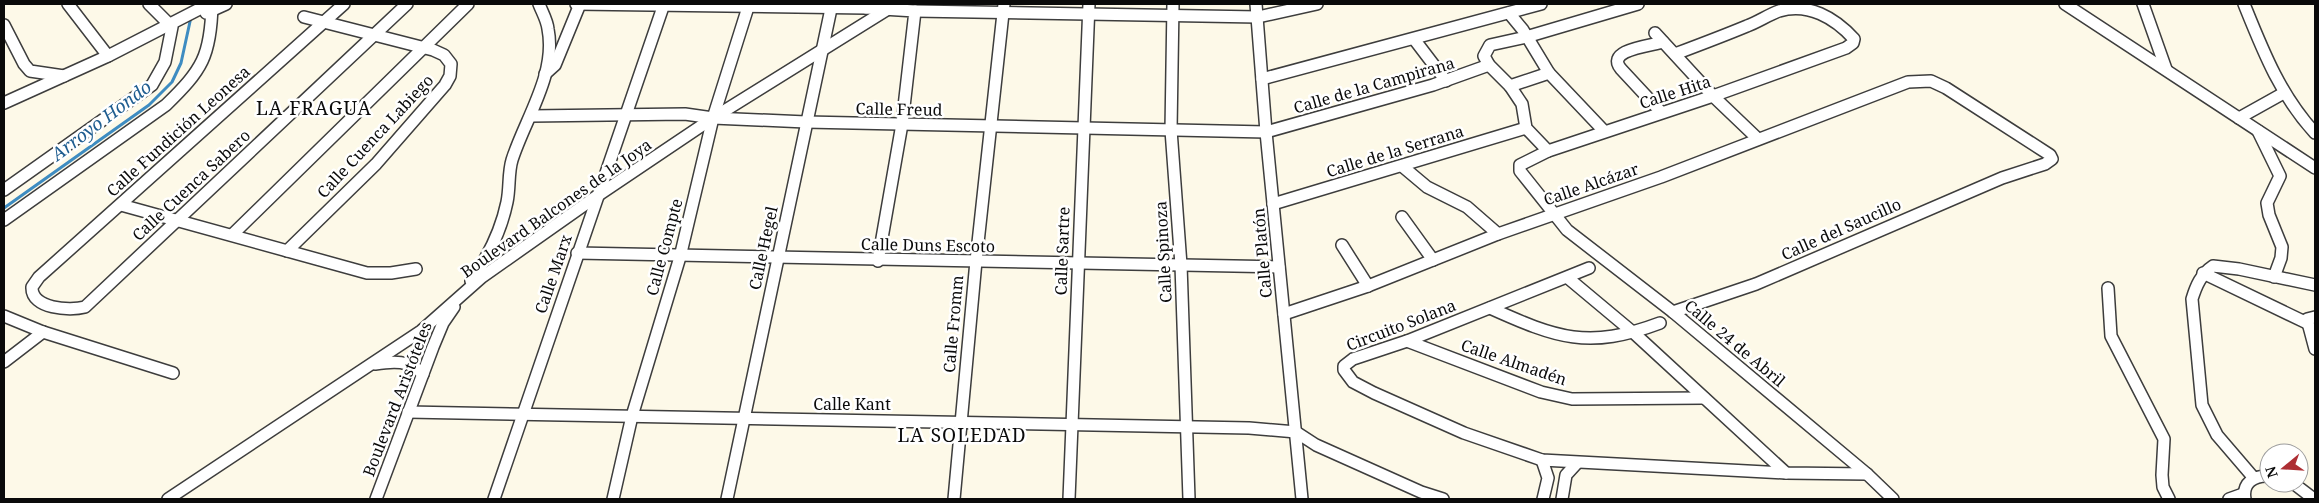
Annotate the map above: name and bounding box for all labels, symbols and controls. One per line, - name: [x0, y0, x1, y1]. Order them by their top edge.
- street label: Calle de la Campirana: [1291, 51, 1457, 119]
- street label: Calle Fundición Leonesa: [102, 61, 254, 201]
- street label: Calle Cuenca Labiego: [312, 69, 438, 203]
- street label: Calle Hita: [1636, 70, 1714, 114]
- water label: Arroyo Hondo: [44, 74, 156, 167]
- district label: LA FRAGUA: [256, 95, 372, 121]
- street label: Calle Freud: [855, 97, 943, 121]
- street label: Calle de la Serrana: [1324, 120, 1466, 182]
- street label: Calle Cuenca Sabero: [127, 124, 255, 246]
- street label: Boulevard Balcones de la Joya: [456, 134, 656, 282]
- street label: Calle Alcázar: [1540, 157, 1642, 211]
- street label: Calle del Saucillo: [1778, 193, 1904, 265]
- street label: Calle Compte: [640, 196, 688, 298]
- street label: Calle Spinoza: [1149, 201, 1177, 303]
- street label: Calle Hegel: [743, 204, 783, 292]
- street label: Calle Sartre: [1049, 206, 1075, 296]
- street label: Calle Platón: [1247, 207, 1277, 299]
- street label: Calle Marx: [529, 231, 577, 316]
- street label: Calle Duns Escoto: [861, 233, 995, 257]
- street label: Calle Fromm: [938, 274, 968, 374]
- street label: Circuito Solana: [1343, 294, 1459, 356]
- street label: Calle 24 de Abril: [1680, 294, 1790, 392]
- street label: Boulevard Aristóteles: [357, 318, 437, 480]
- street label: Calle Almadén: [1458, 334, 1570, 390]
- street label: Calle Kant: [813, 393, 891, 415]
- district label: LA SOLEDAD: [898, 422, 1026, 448]
- north arrow: [2259, 443, 2309, 493]
- text: N: [2260, 464, 2282, 480]

